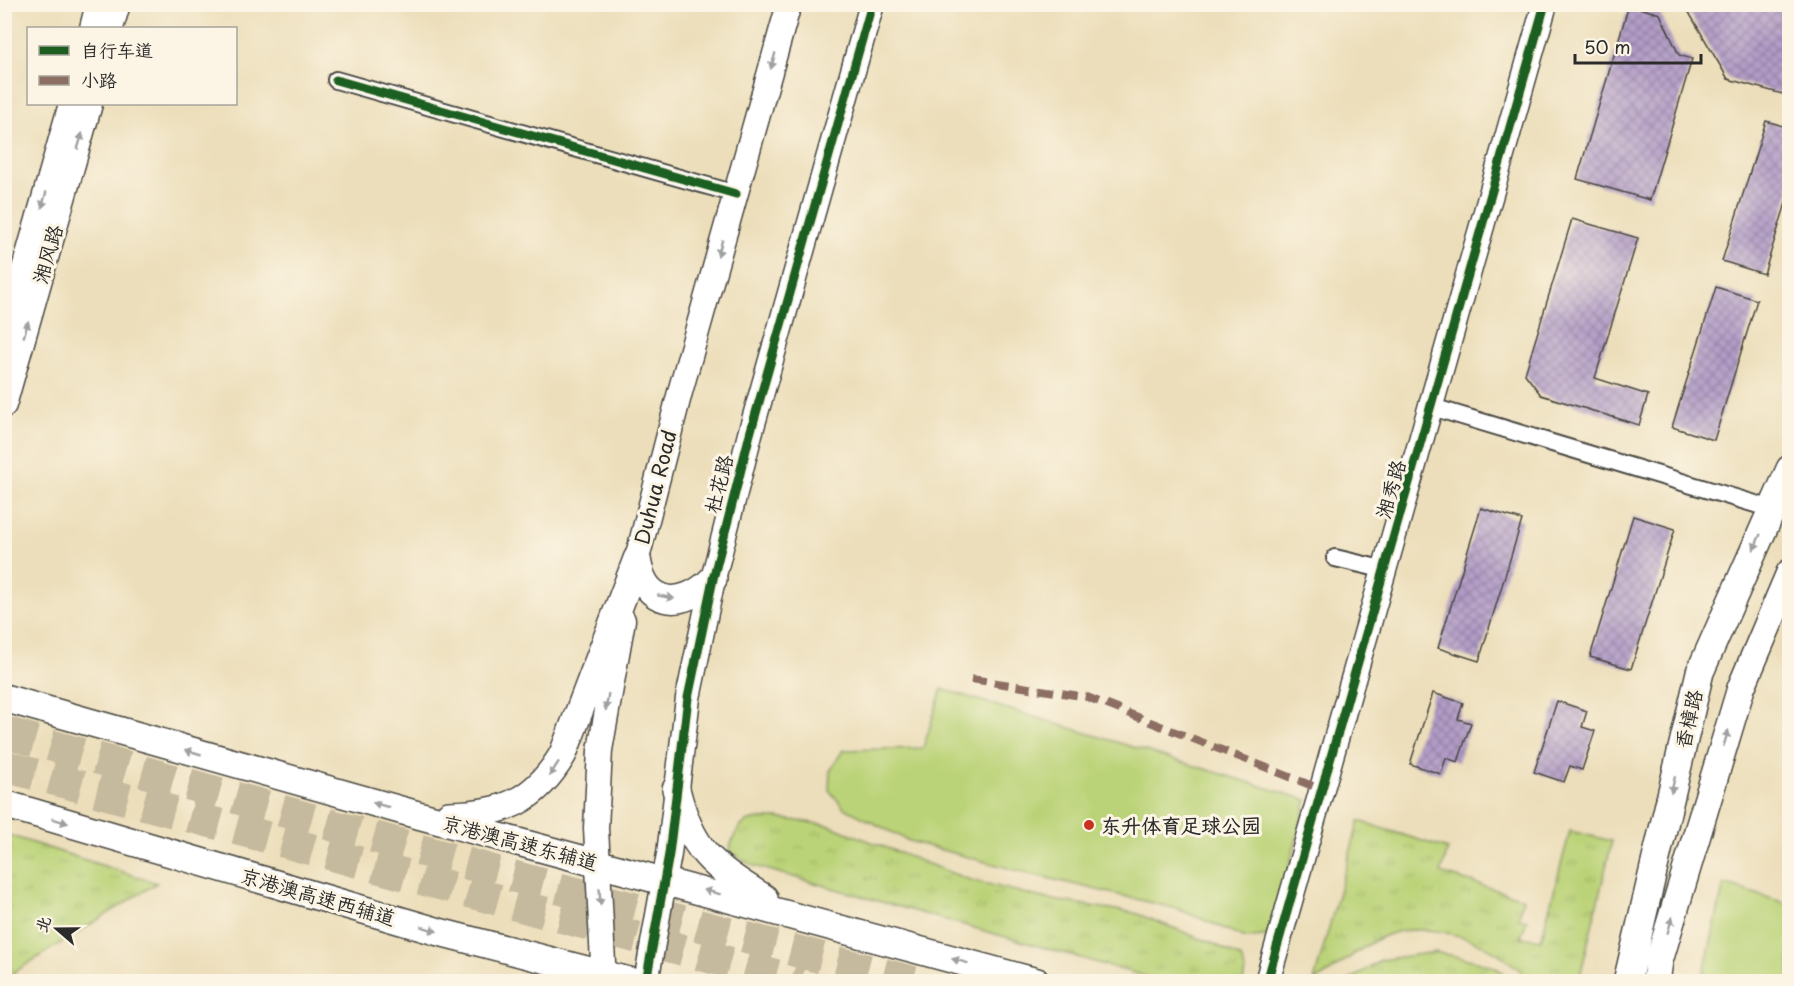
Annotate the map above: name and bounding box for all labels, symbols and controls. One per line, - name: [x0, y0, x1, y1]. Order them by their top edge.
- legend: [27, 27, 237, 105]
- scale bar: [1575, 27, 1701, 65]
- text: 50 m: [1584, 33, 1631, 60]
- text: 自行车道: [81, 36, 153, 63]
- one-way arrow: [768, 52, 777, 70]
- text: 小路: [81, 66, 117, 93]
- one-way arrow: [75, 132, 85, 150]
- one-way arrow: [38, 191, 48, 209]
- street label: 湘风路: [24, 220, 70, 287]
- one-way arrow: [715, 240, 724, 258]
- one-way arrow: [22, 319, 31, 337]
- street label: Duhua Road: [626, 427, 684, 547]
- street label: 杜花路: [696, 450, 740, 517]
- street label: 湘秀路: [1367, 455, 1413, 522]
- one-way arrow: [1752, 533, 1761, 551]
- one-way arrow: [657, 593, 676, 602]
- street label: 香樟路: [1667, 685, 1710, 752]
- one-way arrow: [602, 693, 611, 712]
- one-way arrow: [1722, 729, 1731, 747]
- one-way arrow: [184, 747, 202, 757]
- one-way arrow: [548, 761, 560, 777]
- one-way arrow: [1667, 775, 1677, 794]
- one-way arrow: [372, 799, 390, 809]
- street label: 京港澳高速东辅道: [439, 807, 601, 877]
- place label: 东升体育足球公园: [1101, 810, 1261, 840]
- one-way arrow: [51, 817, 69, 826]
- marker: 东升体育足球公园: [1082, 818, 1096, 832]
- street label: 京港澳高速西辅道: [237, 860, 399, 932]
- one-way arrow: [595, 887, 604, 906]
- one-way arrow: [702, 887, 720, 896]
- north arrow: [27, 899, 87, 959]
- text: 北: [28, 912, 56, 935]
- one-way arrow: [1666, 916, 1675, 934]
- one-way arrow: [420, 925, 438, 934]
- one-way arrow: [951, 955, 969, 965]

